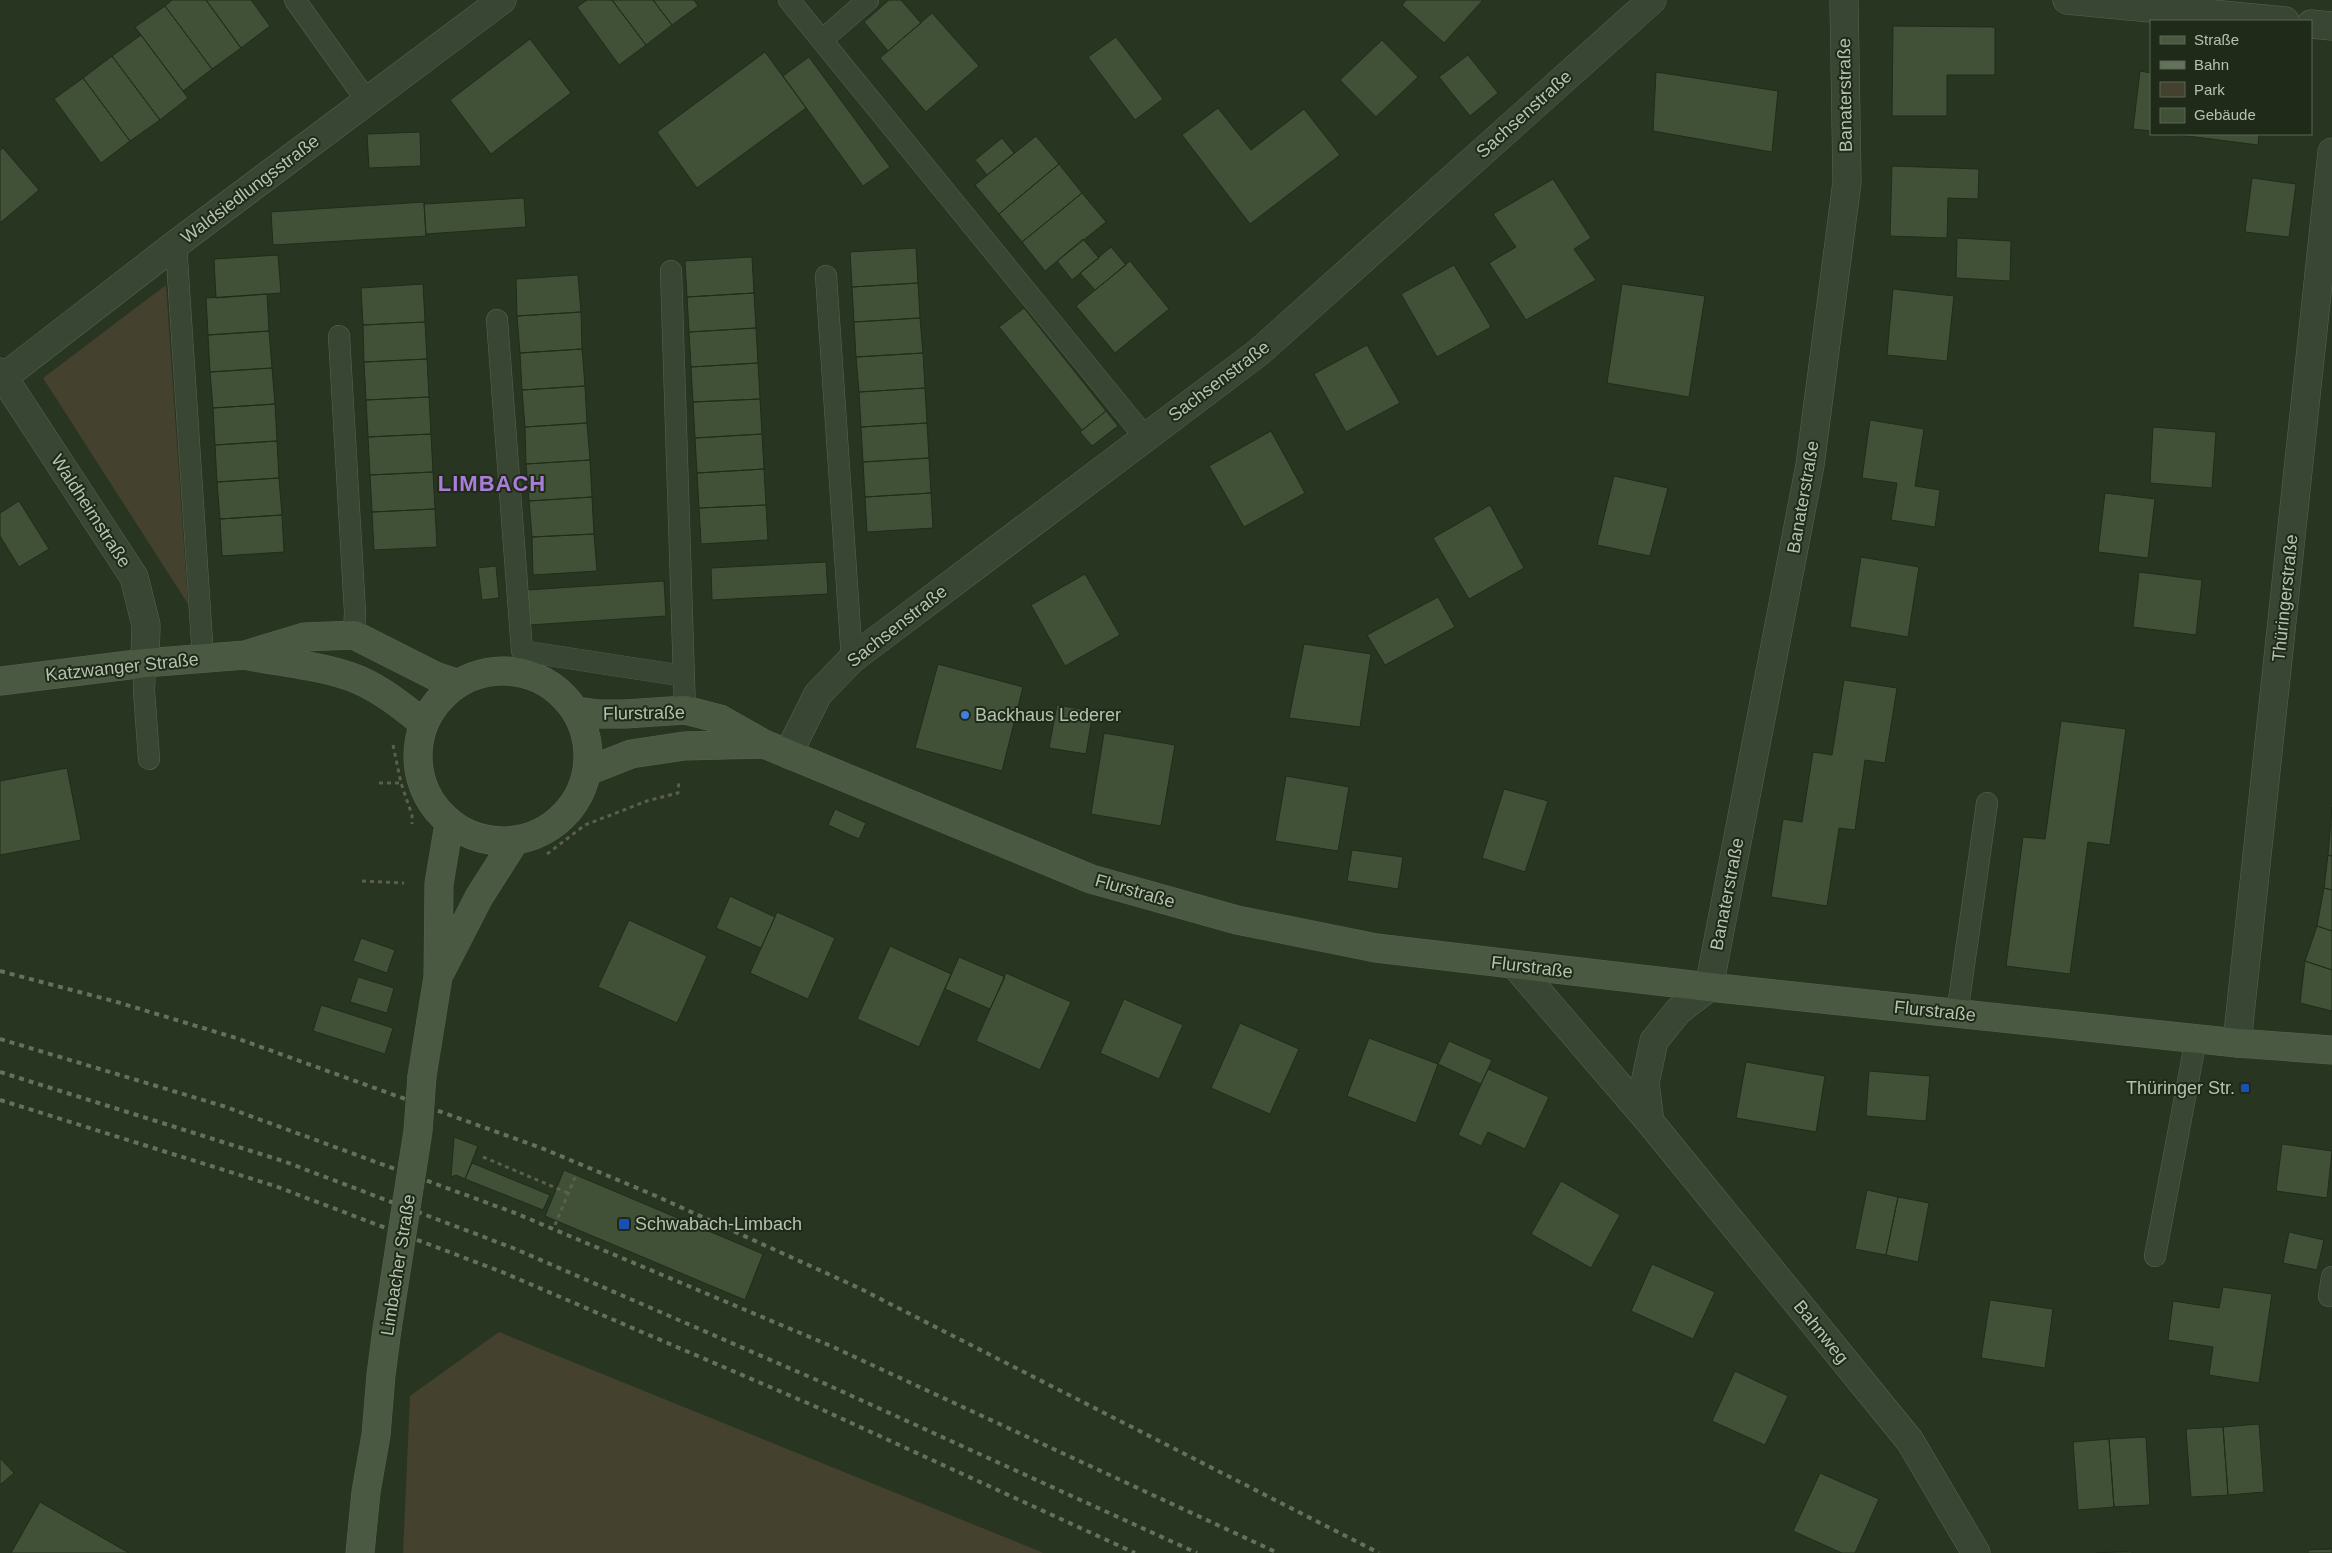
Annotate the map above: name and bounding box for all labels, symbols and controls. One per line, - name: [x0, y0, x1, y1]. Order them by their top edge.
- legend: [2150, 20, 2312, 135]
- text: Straße: [2194, 31, 2239, 48]
- street label: Banaterstraße: [1834, 38, 1856, 152]
- text: Bahn: [2194, 56, 2229, 73]
- street label: Sachsenstraße: [1472, 66, 1576, 162]
- text: Park: [2194, 81, 2225, 98]
- text: Gebäude: [2194, 106, 2256, 123]
- street label: Waldsiedlungsstraße: [177, 131, 323, 247]
- street label: Sachsenstraße: [1165, 337, 1273, 425]
- street label: Banaterstraße: [1783, 439, 1823, 555]
- street label: Waldheimstraße: [47, 451, 135, 571]
- district label: LIMBACH: [438, 471, 546, 496]
- street label: Thüringerstraße: [2268, 533, 2302, 663]
- street label: Sachsenstraße: [843, 581, 951, 671]
- street label: Katzwanger Straße: [44, 649, 200, 685]
- street label: Flurstraße: [603, 702, 685, 724]
- place label: Backhaus Lederer: [975, 705, 1121, 725]
- marker: Backhaus Lederer: [959, 709, 971, 721]
- street label: Banaterstraße: [1706, 836, 1748, 952]
- street label: Flurstraße: [1093, 870, 1177, 912]
- street label: Flurstraße: [1490, 952, 1574, 982]
- street label: Flurstraße: [1893, 997, 1977, 1025]
- place label: Thüringer Str.: [2126, 1078, 2235, 1098]
- marker: Thüringer Str.: [2239, 1082, 2251, 1094]
- street label: Limbacher Straße: [377, 1193, 419, 1337]
- place label: Schwabach-Limbach: [635, 1214, 802, 1234]
- marker: Schwabach-Limbach: [617, 1217, 631, 1231]
- street label: Bahnweg: [1790, 1297, 1852, 1367]

